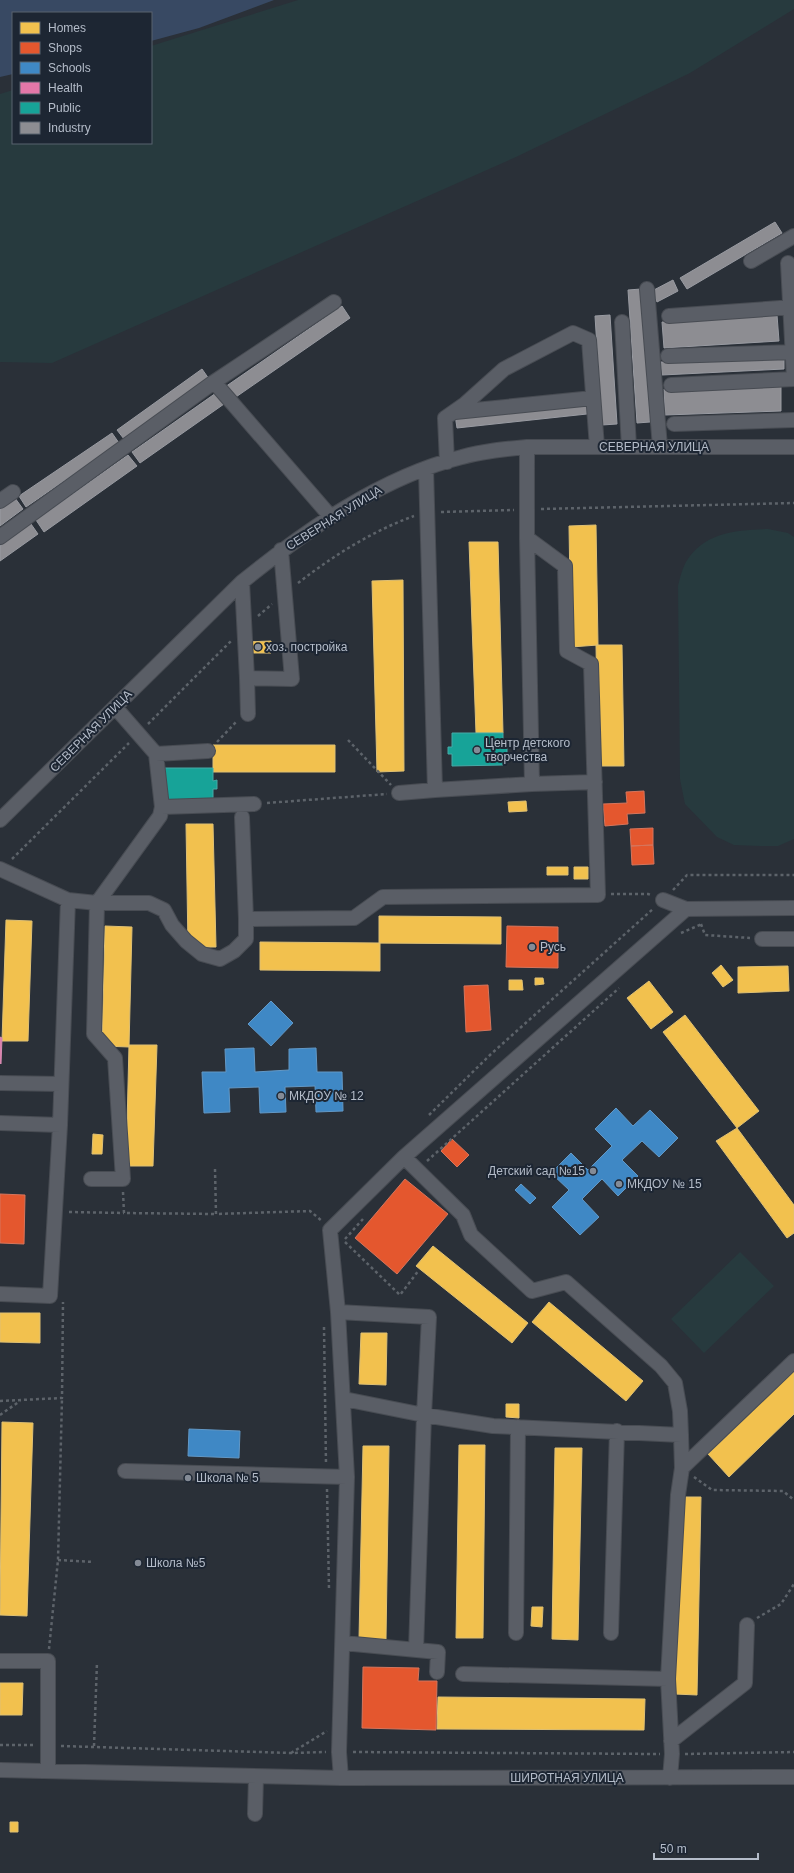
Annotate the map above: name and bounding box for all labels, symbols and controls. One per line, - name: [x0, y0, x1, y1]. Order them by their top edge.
- legend: [12, 12, 152, 144]
- text: Homes: [48, 21, 86, 35]
- text: Shops: [48, 41, 82, 55]
- text: Schools: [48, 61, 91, 75]
- text: Health: [48, 81, 83, 95]
- text: Public: [48, 101, 81, 115]
- text: Industry: [48, 121, 91, 135]
- street label: СЕВЕРНАЯ УЛИЦА: [599, 440, 709, 454]
- street label: СЕВЕРНАЯ УЛИЦА: [284, 483, 384, 553]
- place label: хоз. постройка: [266, 640, 348, 654]
- marker: хоз. постройка: [253, 642, 263, 652]
- street label: СЕВЕРНАЯ УЛИЦА: [47, 687, 135, 775]
- place label: Центр детского творчества: [485, 736, 570, 764]
- marker: Центр детского творчества: [472, 745, 482, 755]
- place label: Русь: [540, 940, 566, 954]
- marker: Русь: [527, 942, 537, 952]
- place label: МКДОУ № 12: [289, 1089, 364, 1103]
- marker: МКДОУ № 12: [276, 1091, 286, 1101]
- place label: Детский сад №15: [488, 1164, 585, 1178]
- marker: Детский сад №15: [588, 1166, 598, 1176]
- place label: МКДОУ № 15: [627, 1177, 702, 1191]
- marker: МКДОУ № 15: [614, 1179, 624, 1189]
- place label: Школа № 5: [196, 1471, 259, 1485]
- marker: Школа № 5: [183, 1473, 193, 1483]
- place label: Школа №5: [146, 1556, 206, 1570]
- marker: Школа №5: [133, 1558, 143, 1568]
- street label: ШИРОТНАЯ УЛИЦА: [510, 1771, 624, 1785]
- scale bar: [654, 1835, 758, 1861]
- text: 50 m: [660, 1842, 687, 1856]

